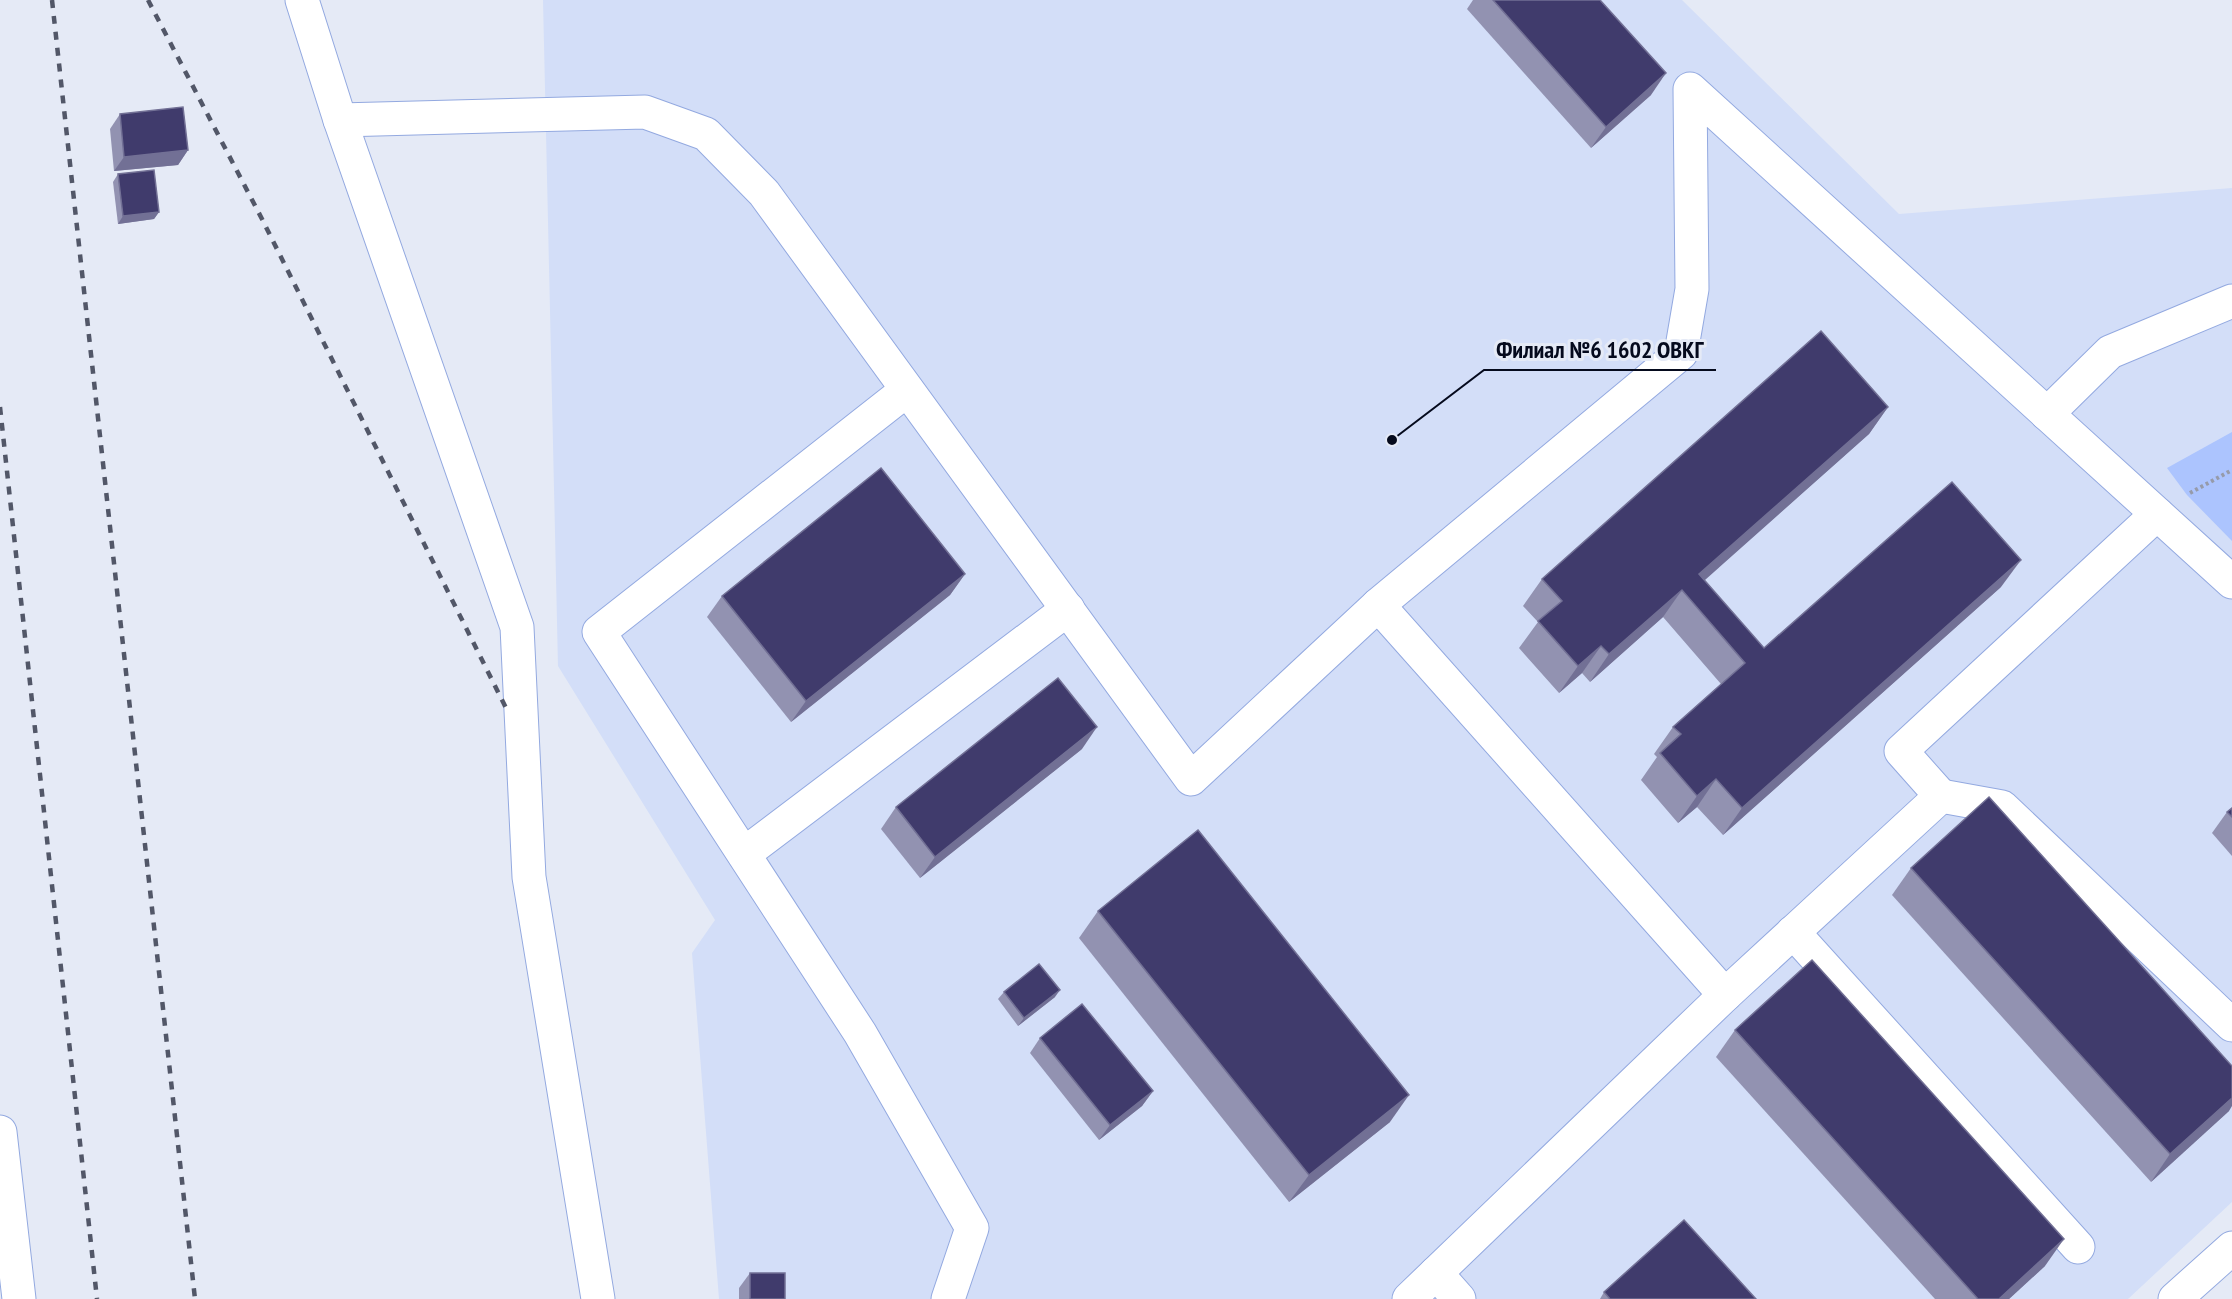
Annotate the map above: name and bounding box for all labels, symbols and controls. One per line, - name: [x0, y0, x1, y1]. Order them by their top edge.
- callout: Филиал №6 1602 ОВКГ: [1484, 328, 1716, 370]
- text: Филиал №6 1602 ОВКГ: [1496, 334, 1705, 365]

